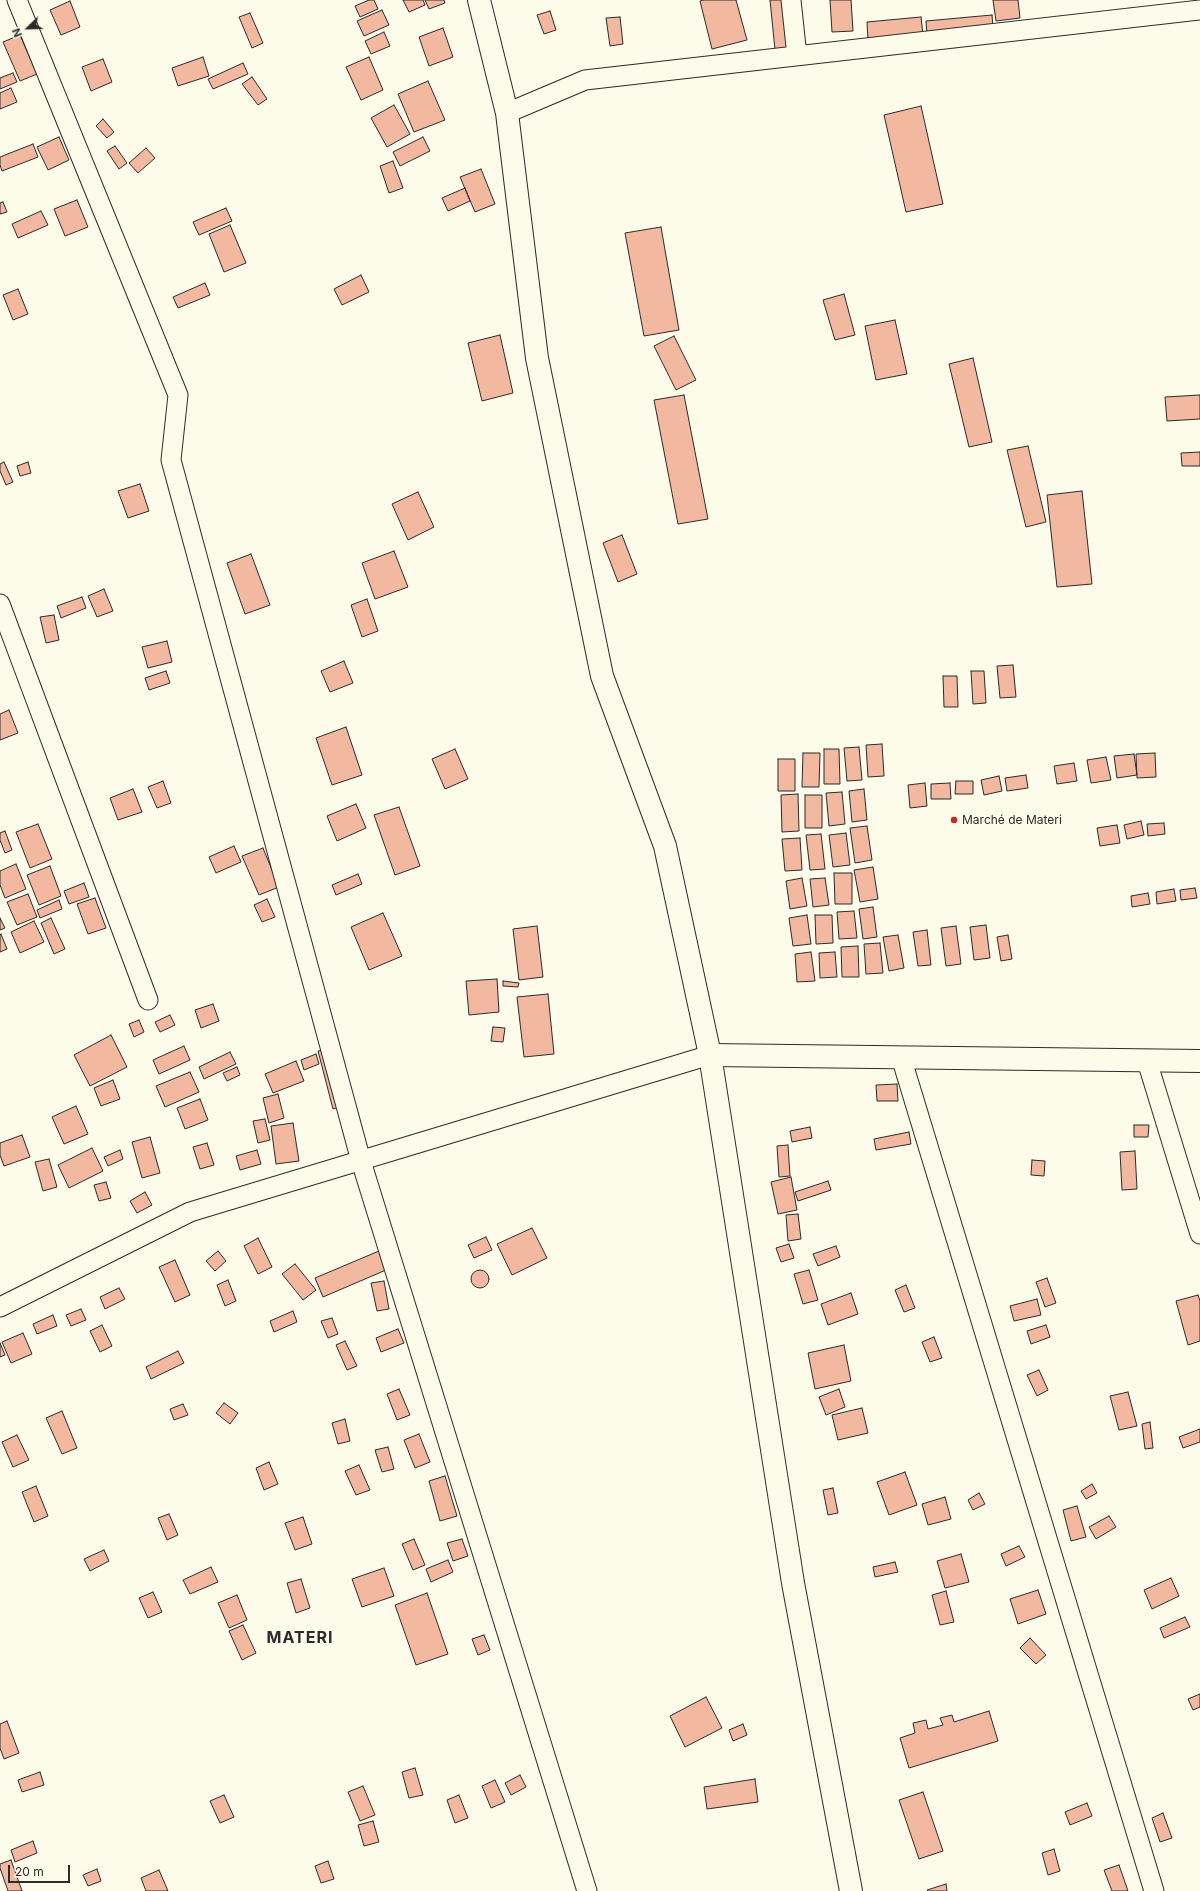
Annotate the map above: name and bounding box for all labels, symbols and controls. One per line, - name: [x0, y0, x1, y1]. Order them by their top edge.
- north arrow: [8, 8, 48, 48]
- text: N: [9, 26, 25, 39]
- place label: Marché de Materi: [962, 813, 1062, 827]
- marker: Marché de Materi: [949, 815, 959, 825]
- district label: MATERI: [267, 1628, 333, 1648]
- scale bar: [10, 1857, 72, 1883]
- text: 20 m: [15, 1864, 44, 1879]

